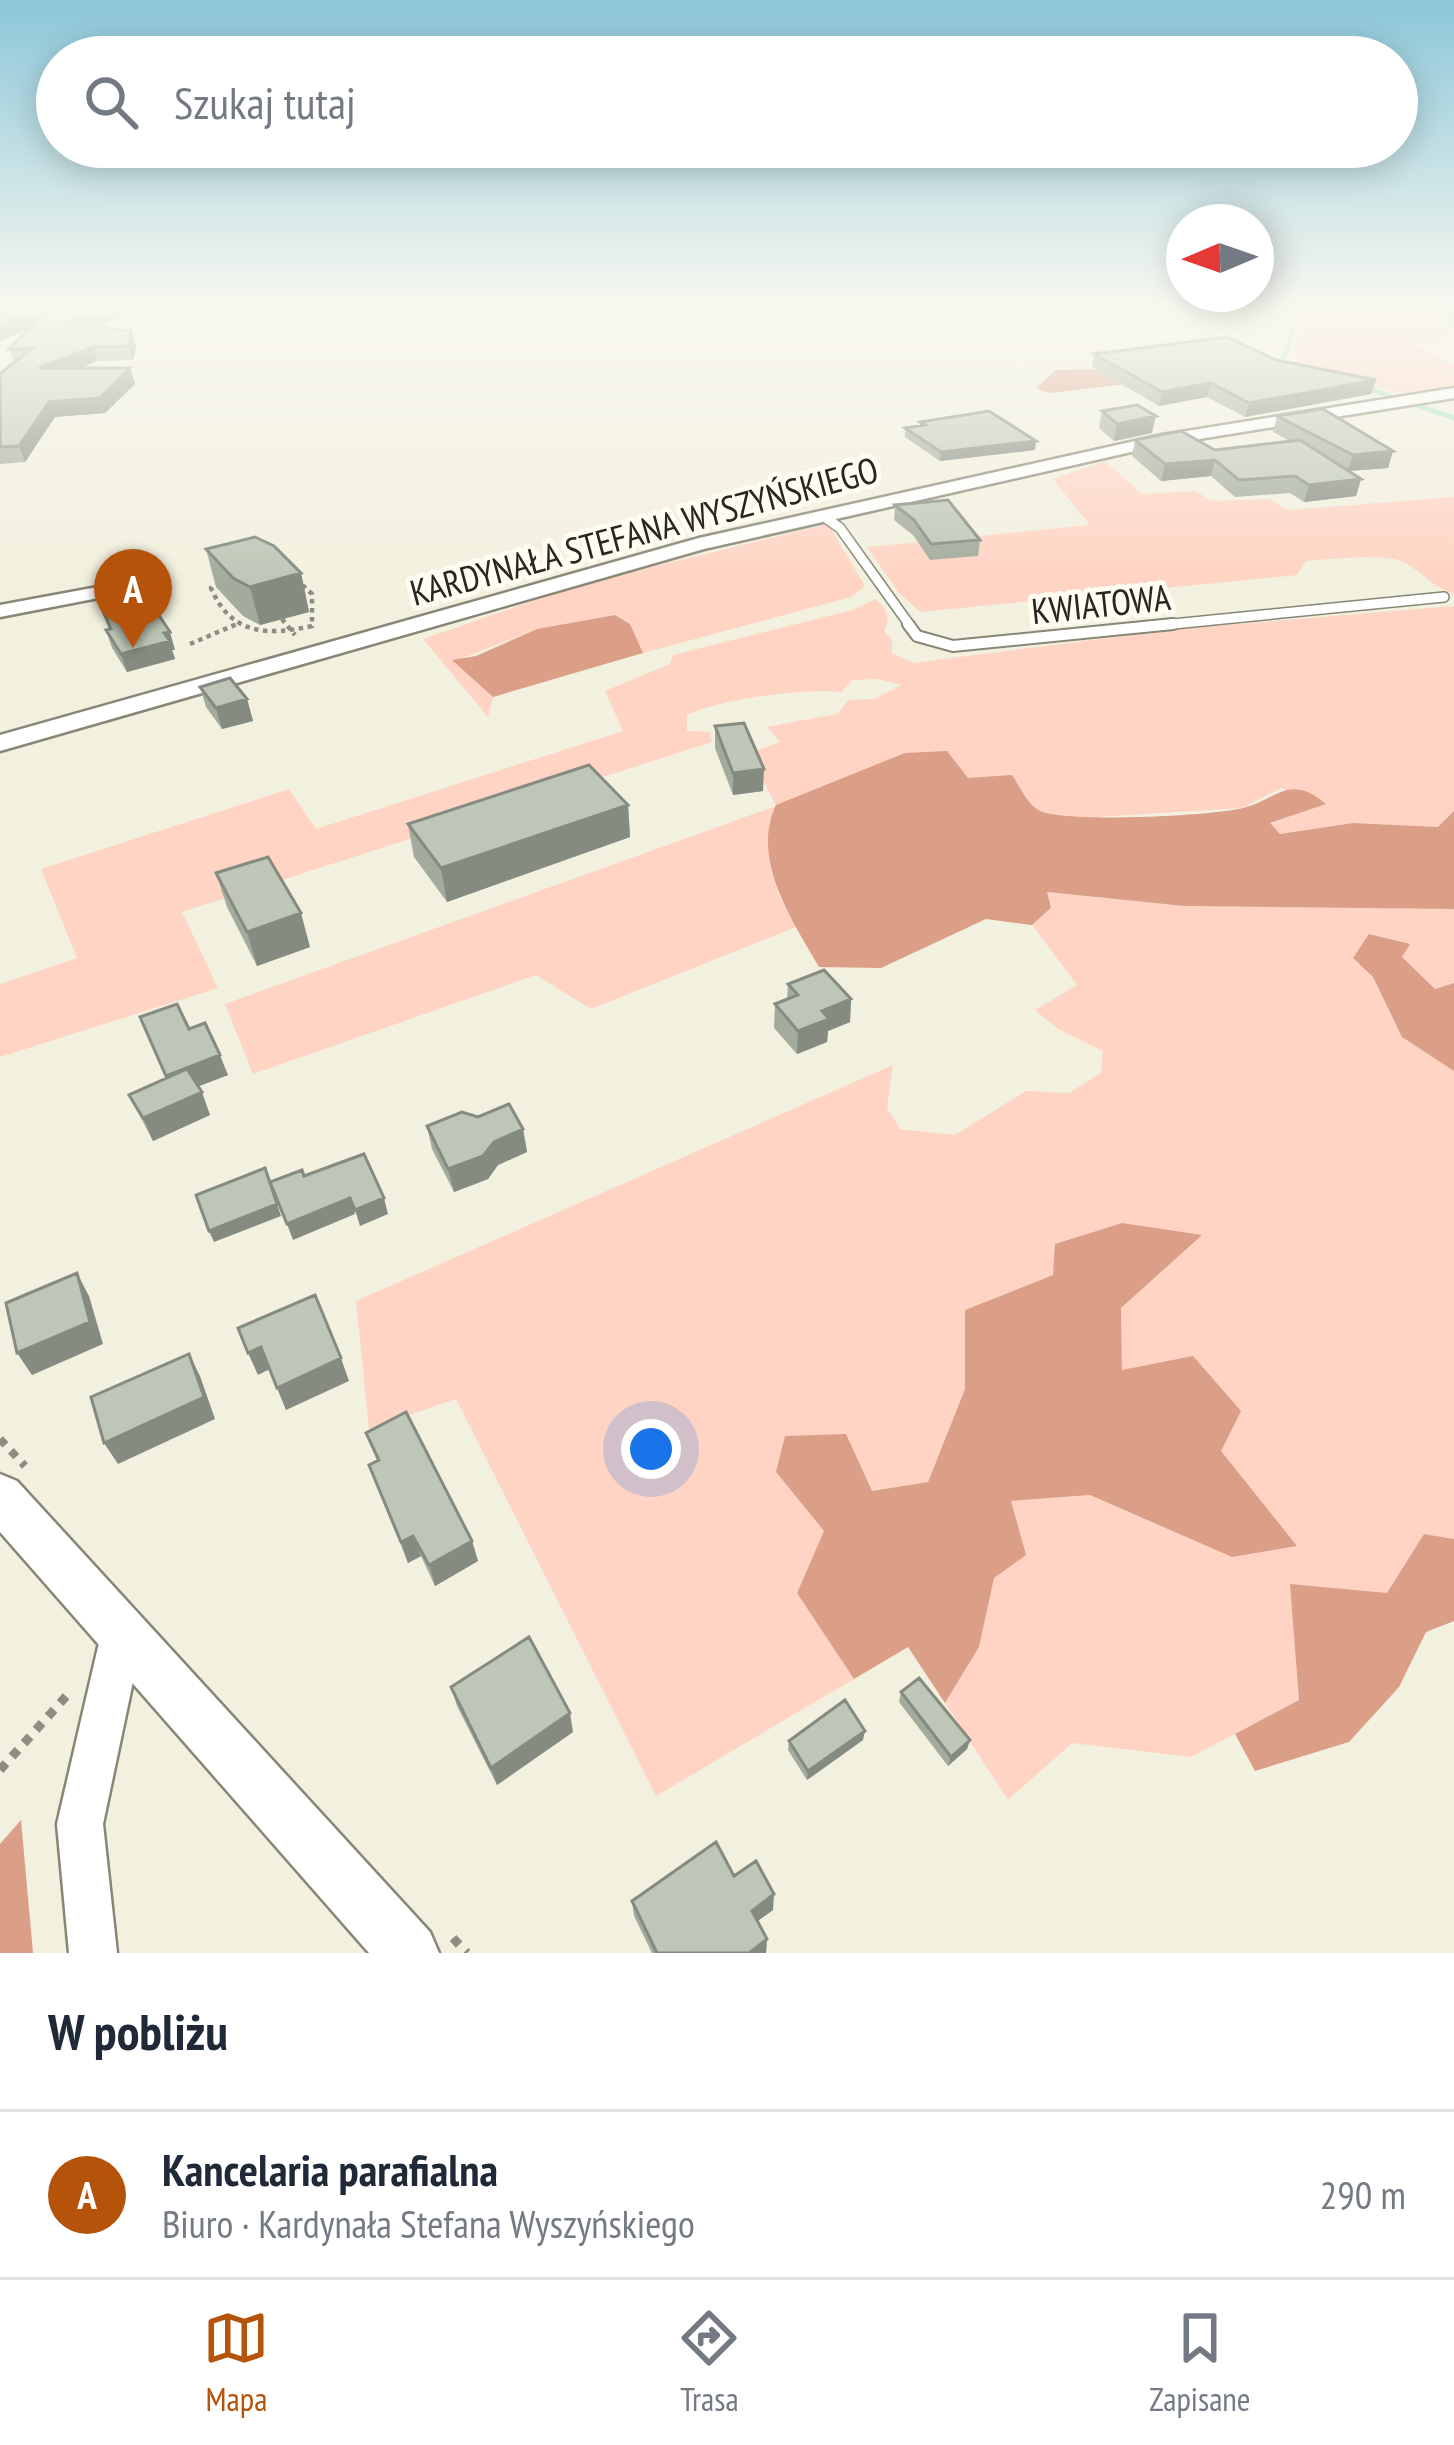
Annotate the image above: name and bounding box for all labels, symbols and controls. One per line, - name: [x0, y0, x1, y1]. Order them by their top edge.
- search box: [36, 36, 1418, 168]
- icon: search: [78, 69, 144, 135]
- text: Szukaj tutaj: [174, 73, 356, 131]
- north arrow: [1166, 204, 1274, 312]
- street label: KARDYNAŁA STEFANA WYSZYŃSKIEGO: [405, 445, 883, 616]
- pin: A: [94, 549, 172, 648]
- street label: KWIATOWA: [1029, 573, 1173, 634]
- your location: [621, 1419, 681, 1479]
- text: W pobliżu: [48, 1998, 228, 2064]
- text: Kancelaria parafialna: [162, 2140, 498, 2198]
- text: A: [77, 2169, 97, 2220]
- text: 290 m: [1320, 2169, 1406, 2220]
- text: Biuro · Kardynała Stefana Wyszyńskiego: [162, 2198, 695, 2249]
- tab: Mapa: [203, 2305, 269, 2420]
- tab: Trasa: [676, 2305, 742, 2420]
- tab: Zapisane: [1149, 2305, 1251, 2420]

